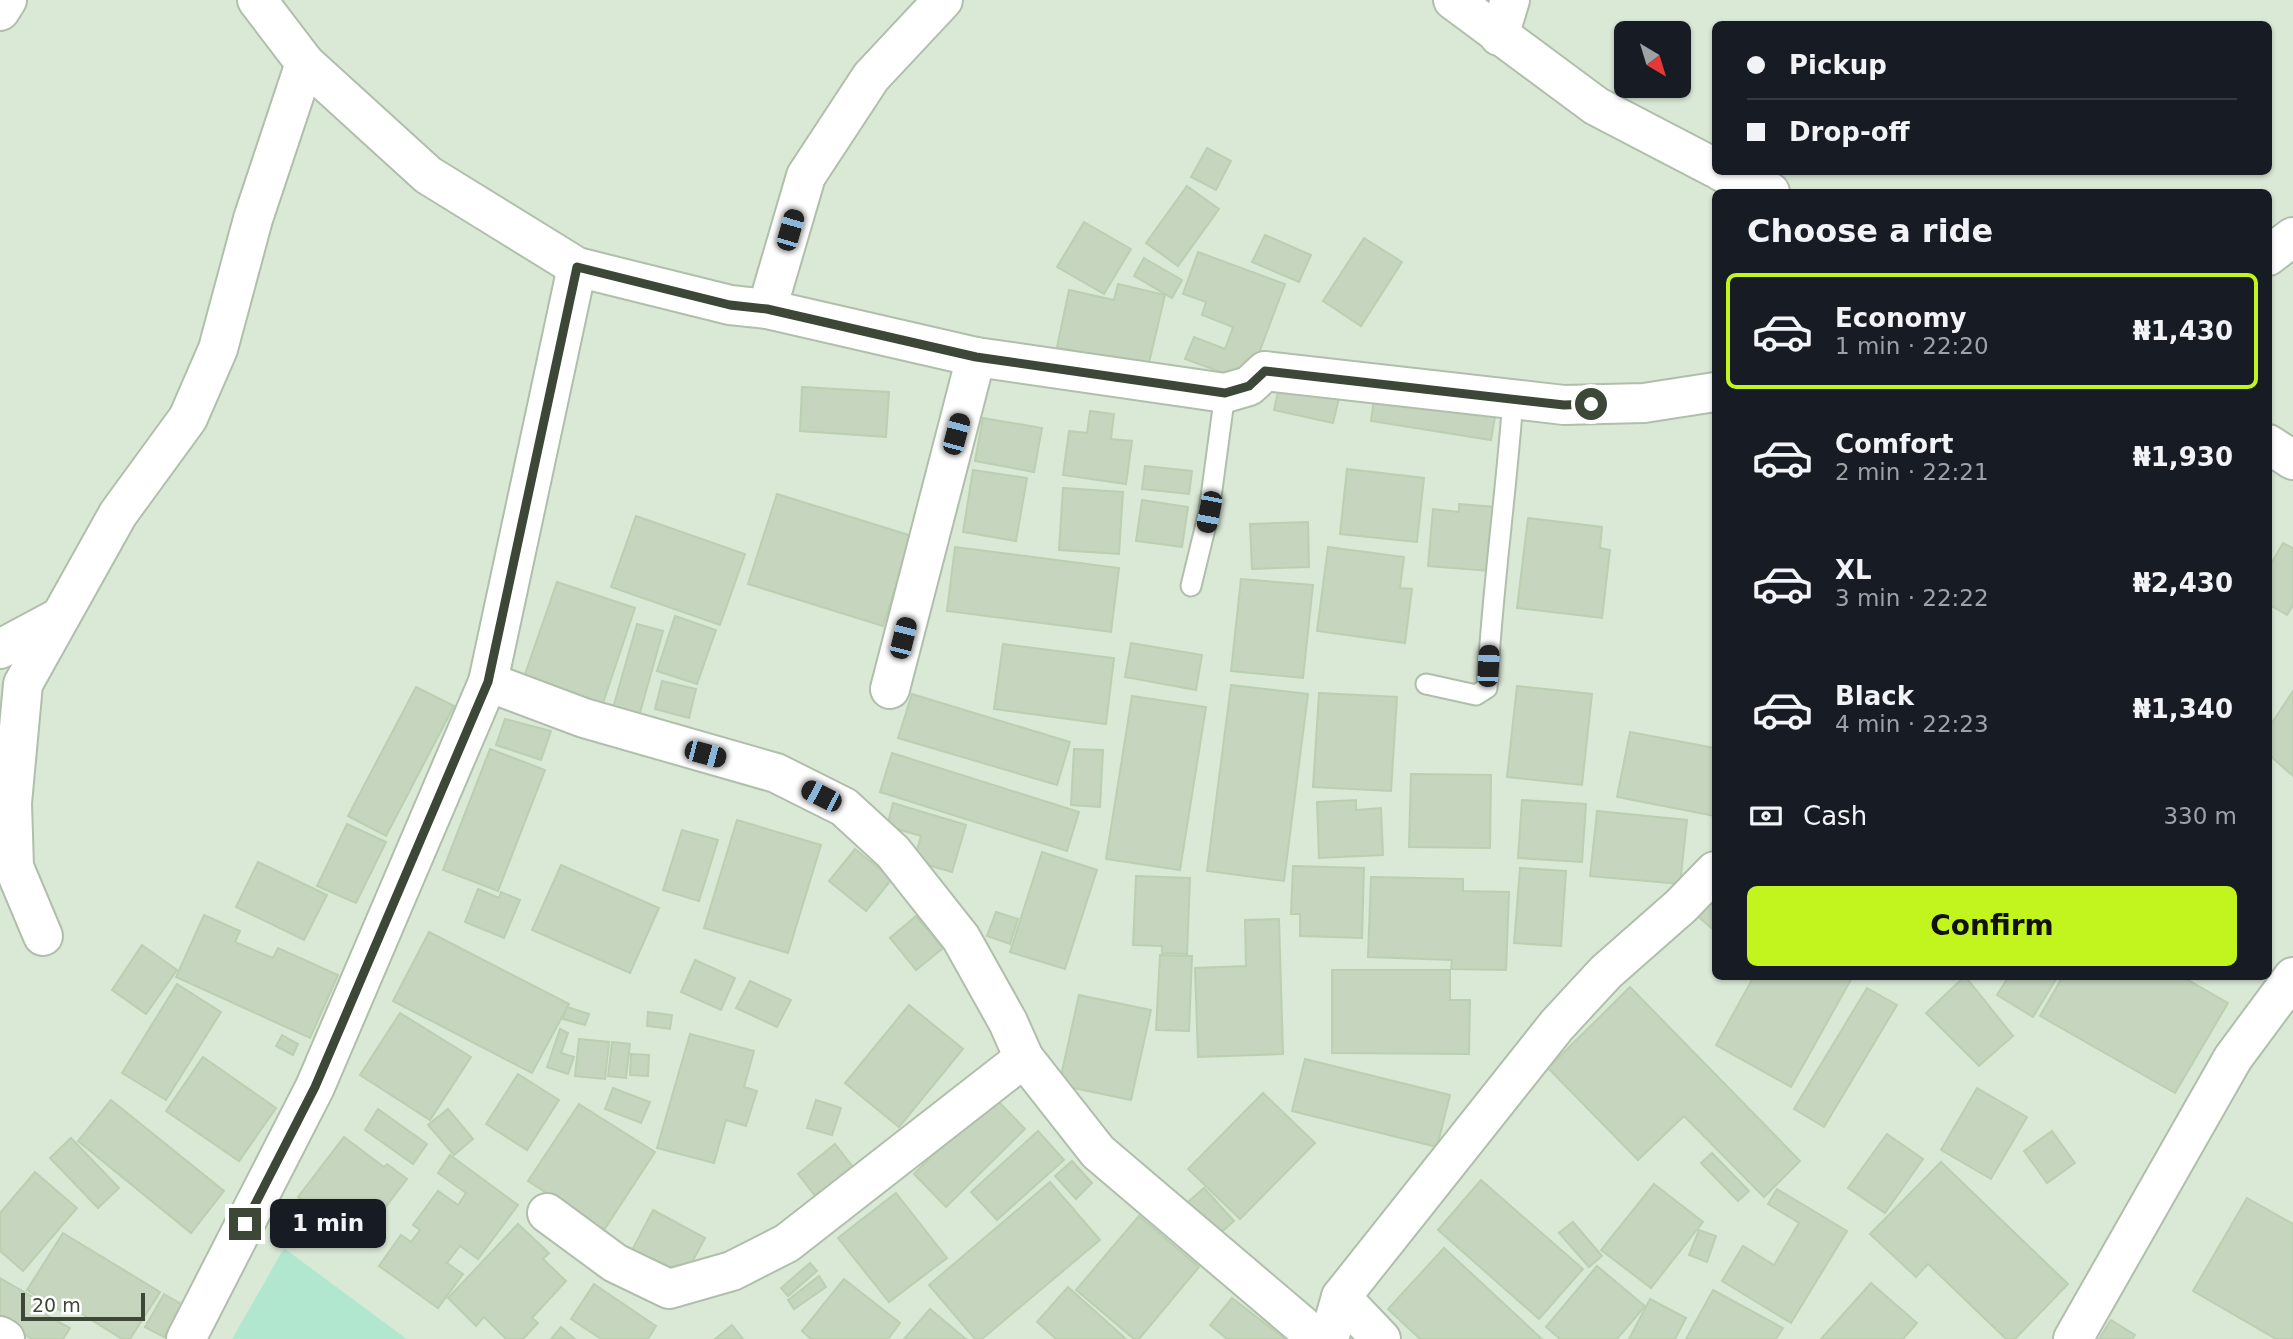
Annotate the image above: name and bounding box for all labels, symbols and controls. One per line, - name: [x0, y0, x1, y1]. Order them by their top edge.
- north arrow: [1614, 21, 1690, 98]
- map controls: [1614, 21, 1691, 98]
- text: Pickup: [1789, 50, 1887, 80]
- text: Drop-off: [1789, 117, 1910, 147]
- car: [775, 207, 806, 253]
- text: Choose a ride: [1747, 212, 1993, 250]
- icon: car: [1751, 300, 1814, 363]
- text: Economy: [1835, 303, 1966, 333]
- text: ₦1,430: [2133, 316, 2233, 346]
- text: 1 min · 22:20: [1835, 333, 1989, 359]
- route start: [1575, 388, 1607, 420]
- car: [941, 411, 972, 457]
- icon: car: [1751, 426, 1814, 489]
- text: Comfort: [1835, 429, 1953, 459]
- text: ₦1,930: [2133, 442, 2233, 472]
- text: 2 min · 22:21: [1835, 459, 1989, 485]
- car: [1195, 489, 1224, 535]
- icon: car: [1751, 552, 1814, 615]
- text: XL: [1835, 555, 1872, 585]
- text: ₦2,430: [2133, 568, 2233, 598]
- text: 3 min · 22:22: [1835, 585, 1989, 611]
- car: [888, 615, 919, 661]
- car: [1477, 644, 1500, 688]
- icon: car: [1751, 678, 1814, 741]
- text: Black: [1835, 681, 1914, 711]
- text: ₦1,340: [2133, 694, 2233, 724]
- text: 4 min · 22:23: [1835, 711, 1989, 737]
- car: [682, 738, 729, 770]
- car: [798, 777, 845, 815]
- icon: cash: [1747, 797, 1785, 835]
- text: Cash: [1803, 801, 1867, 831]
- text: 330 m: [2163, 803, 2237, 829]
- button: Confirm: [1747, 886, 2237, 966]
- callout: 1 min: [270, 1200, 385, 1248]
- route end: [229, 1208, 261, 1240]
- text: 1 min: [292, 1210, 364, 1236]
- scale bar: [21, 1290, 145, 1322]
- text: 20 m: [32, 1294, 81, 1316]

